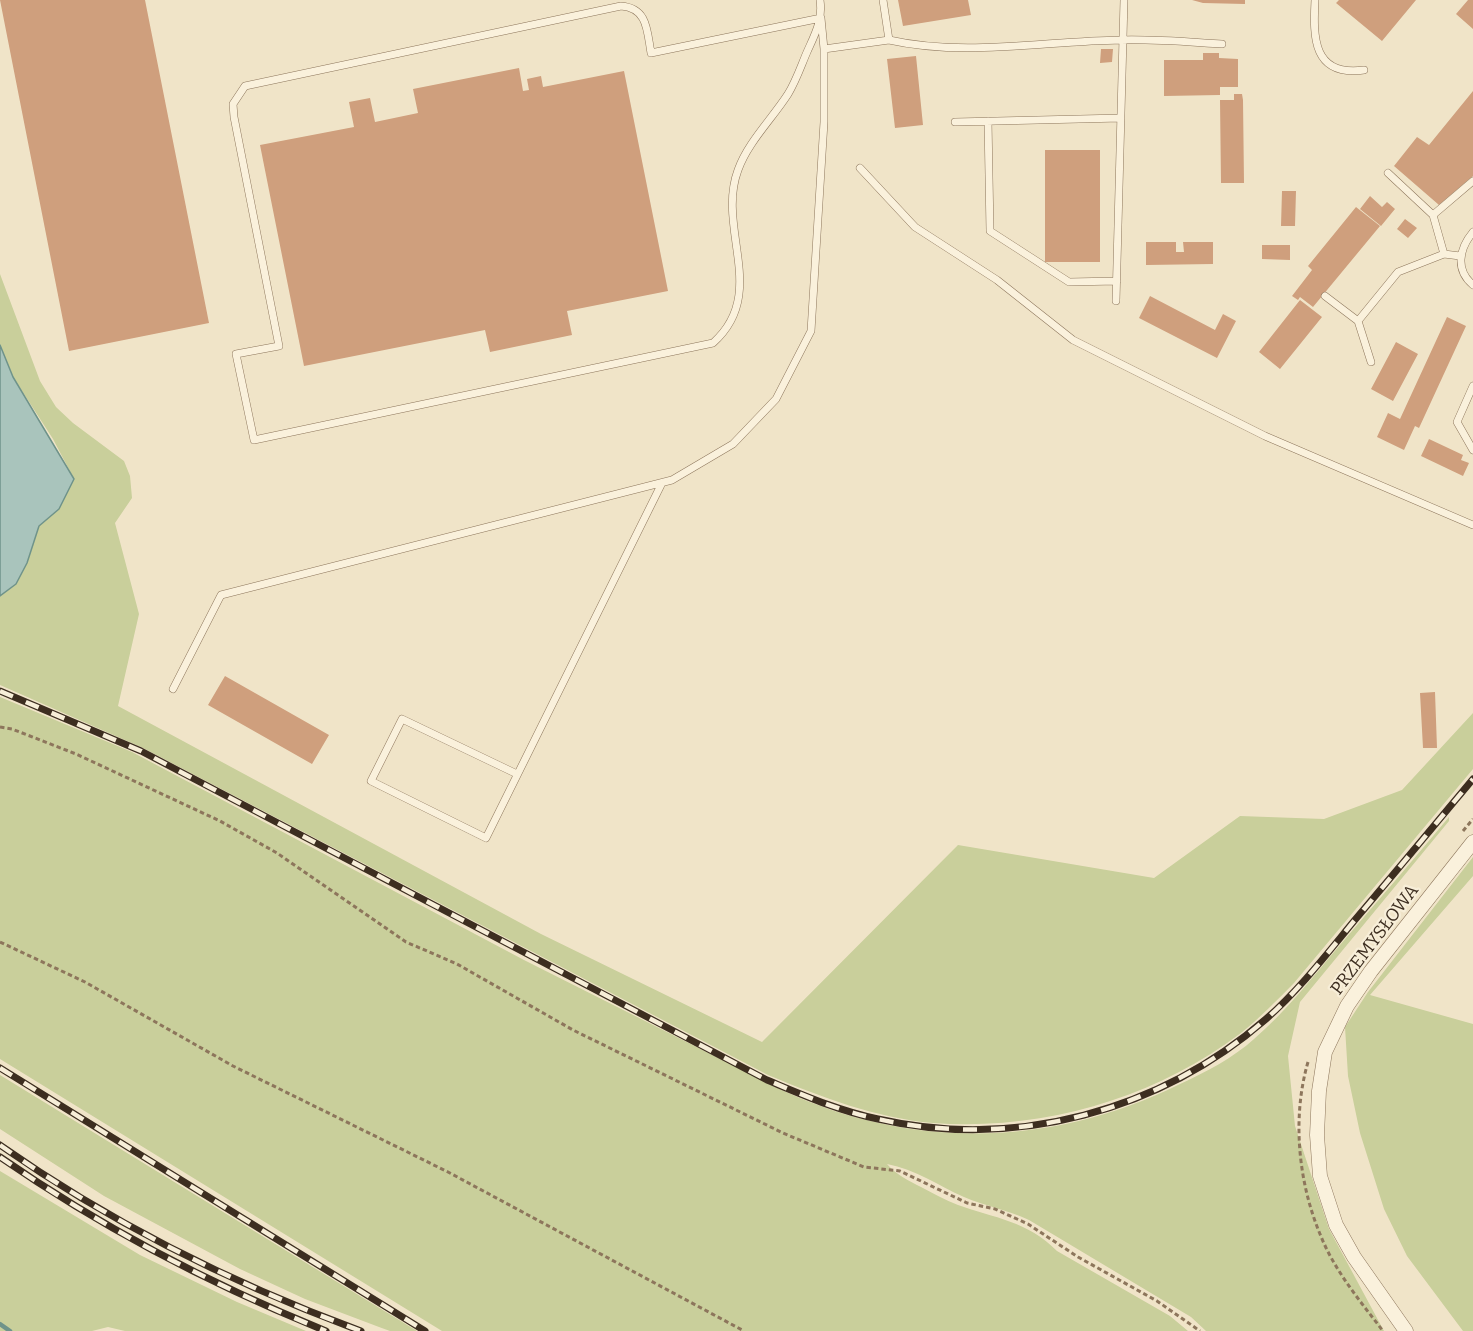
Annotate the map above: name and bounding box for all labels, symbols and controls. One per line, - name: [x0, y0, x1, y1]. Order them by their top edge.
- street label: PRZEMYSŁOWA: [1327, 881, 1423, 999]

